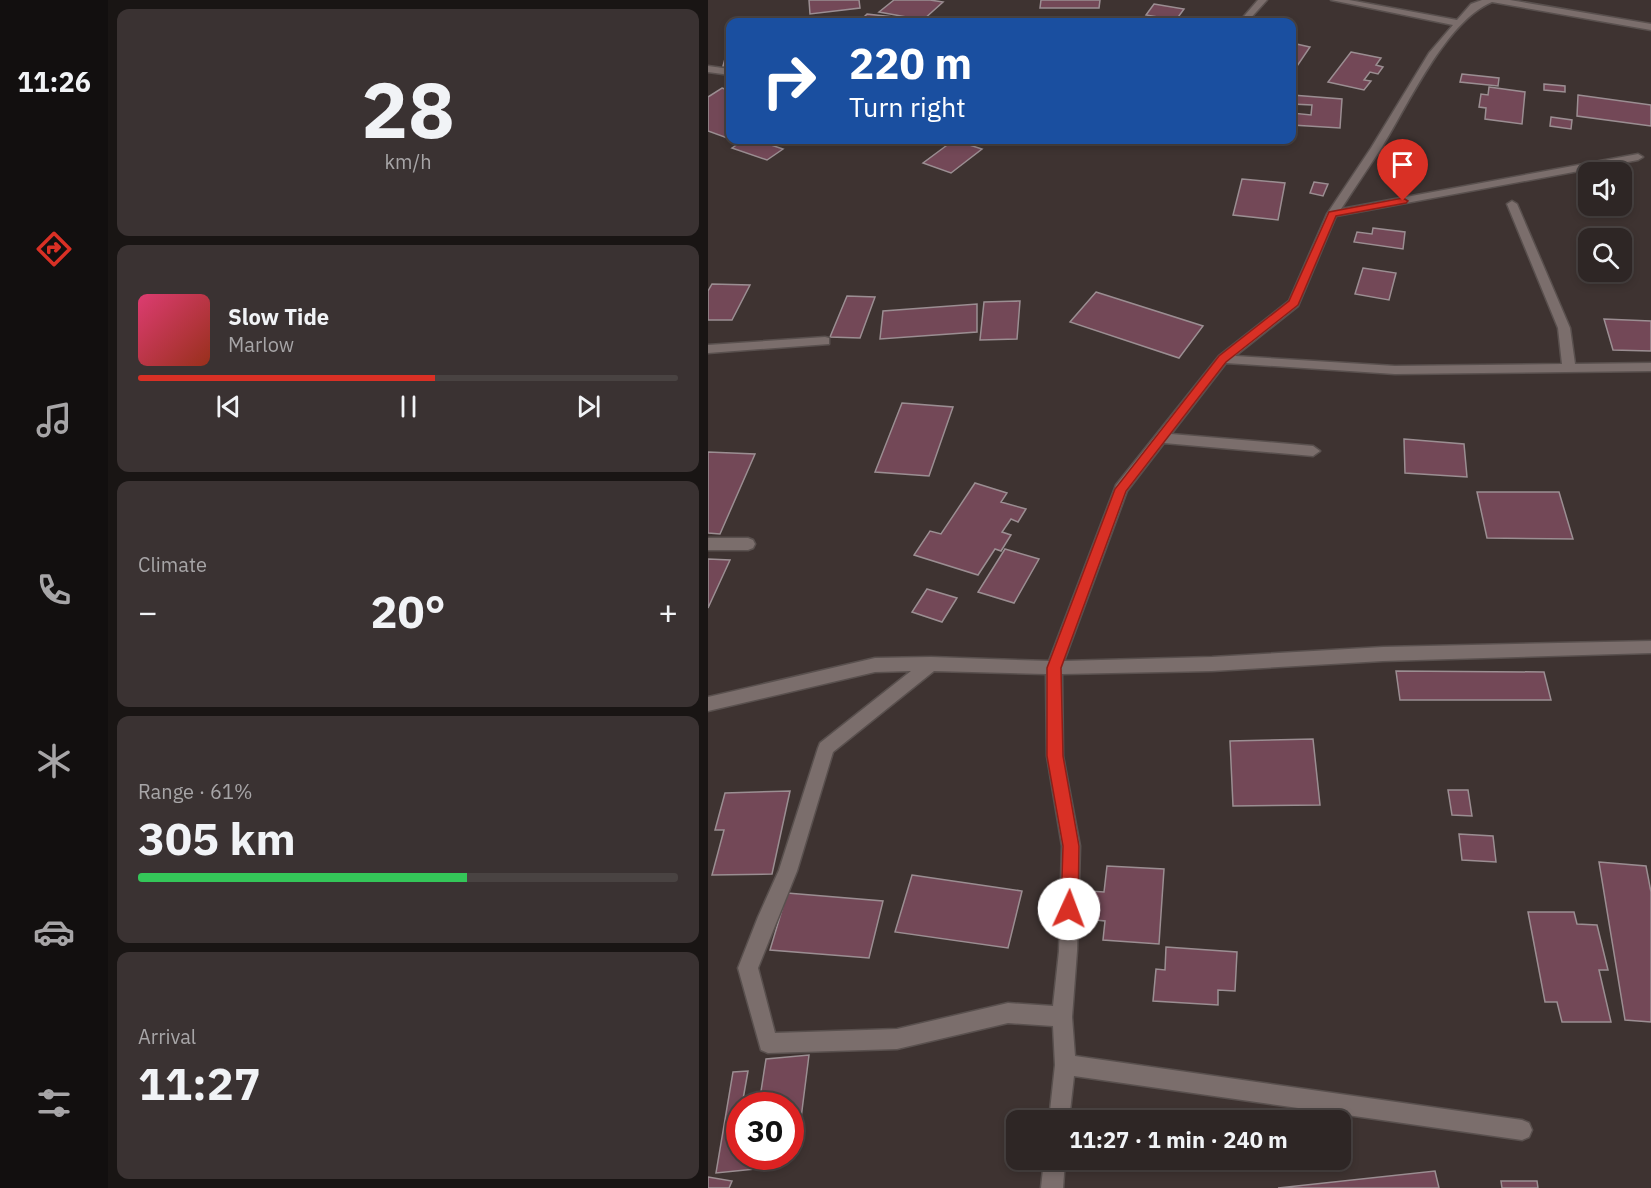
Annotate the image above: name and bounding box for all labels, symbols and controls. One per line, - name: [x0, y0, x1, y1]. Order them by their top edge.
- text: 220 m: [849, 36, 972, 91]
- icon: right: [750, 42, 828, 120]
- text: 28: [361, 58, 455, 159]
- text: 11:26: [17, 64, 91, 99]
- text: Turn right: [849, 89, 966, 124]
- pin: [1377, 139, 1428, 201]
- text: km/h: [384, 148, 432, 175]
- icon: arrive: [1386, 148, 1419, 181]
- map controls: [1578, 162, 1632, 282]
- button: sound: [1578, 162, 1632, 216]
- icon: directions: [33, 228, 75, 270]
- button: search: [1578, 228, 1632, 282]
- text: Slow Tide: [228, 302, 329, 331]
- text: Marlow: [228, 331, 294, 358]
- icon: previous: [212, 390, 245, 423]
- icon: pause: [392, 390, 425, 423]
- icon: next: [572, 390, 605, 423]
- icon: music: [33, 399, 75, 441]
- text: Climate: [138, 551, 207, 578]
- icon: phone: [33, 569, 75, 611]
- text: 20°: [370, 582, 446, 640]
- text: −: [138, 590, 158, 633]
- text: +: [658, 590, 678, 633]
- icon: climate: [33, 740, 75, 782]
- text: Range · 61%: [138, 778, 253, 805]
- text: 305 km: [138, 809, 296, 867]
- position arrow: [1037, 877, 1101, 941]
- icon: car: [33, 911, 75, 953]
- text: Arrival: [138, 1023, 196, 1050]
- text: 11:27: [138, 1054, 261, 1112]
- icon: filters: [33, 1082, 75, 1124]
- speed limit sign: 30: [726, 1092, 804, 1170]
- text: 11:27 · 1 min · 240 m: [1069, 1125, 1288, 1154]

